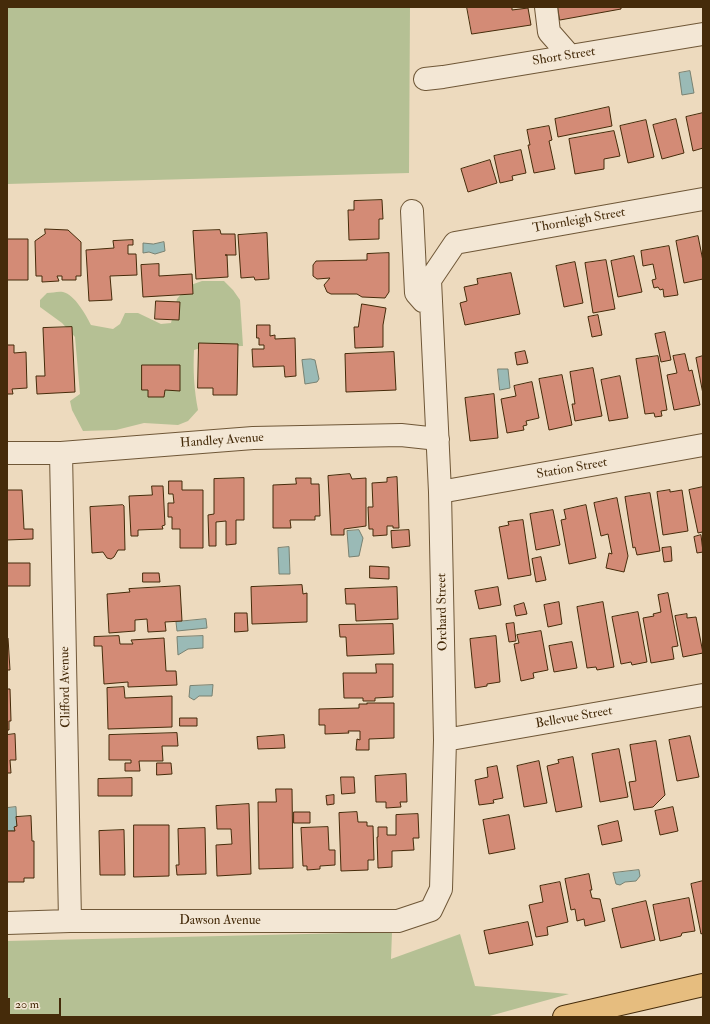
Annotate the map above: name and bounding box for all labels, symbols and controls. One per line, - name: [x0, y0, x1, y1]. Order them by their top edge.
- street label: Short Street: [531, 44, 597, 70]
- street label: Thornleigh Street: [531, 205, 627, 237]
- street label: Handley Avenue: [180, 430, 264, 452]
- street label: Station Street: [535, 455, 609, 483]
- street label: Orchard Street: [435, 573, 451, 651]
- street label: Clifford Avenue: [57, 646, 75, 728]
- street label: Bellevue Street: [534, 704, 614, 732]
- street label: Dawson Avenue: [179, 913, 261, 929]
- scale bar: [10, 990, 63, 1016]
- text: 20 m: [15, 997, 39, 1012]

